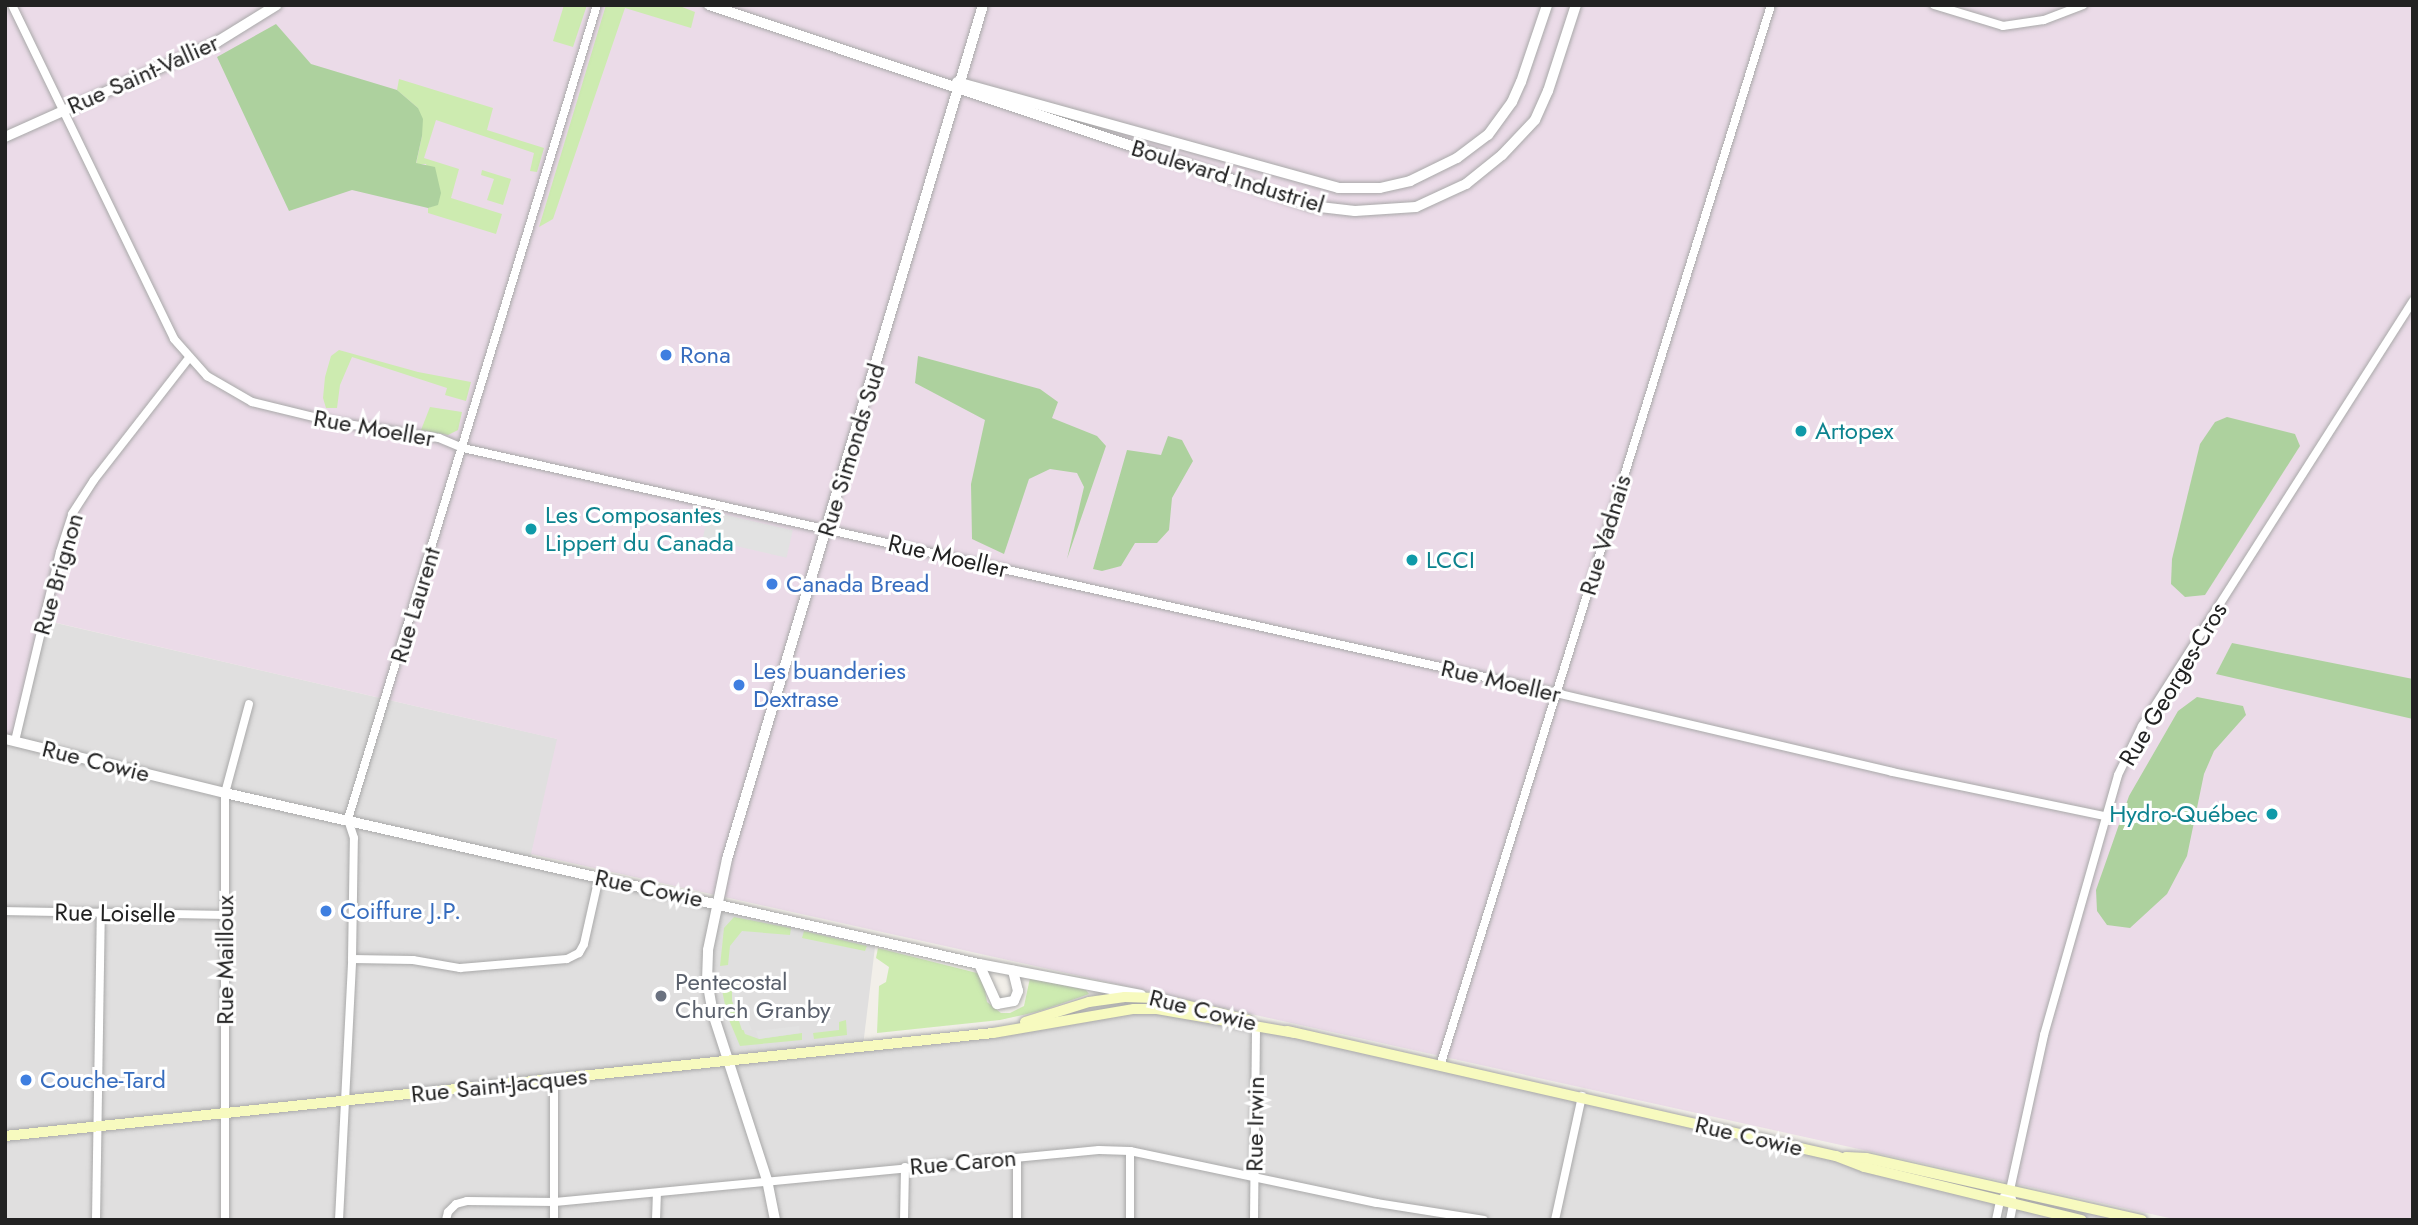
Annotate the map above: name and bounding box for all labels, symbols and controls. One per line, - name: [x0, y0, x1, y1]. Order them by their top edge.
- street label: Rue Saint-Vallier: [63, 28, 223, 120]
- street label: Boulevard Industriel: [1128, 133, 1328, 219]
- place label: Rona: [680, 341, 731, 369]
- marker: Rona: [658, 347, 674, 363]
- street label: Rue Simonds Sud: [811, 360, 891, 540]
- street label: Rue Moeller: [311, 403, 437, 453]
- place label: Artopex: [1815, 417, 1894, 445]
- marker: Artopex: [1793, 423, 1809, 439]
- street label: Rue Vadnais: [1573, 471, 1637, 599]
- place label: Les Composantes Lippert du Canada: [545, 501, 734, 557]
- street label: Rue Brignon: [27, 510, 89, 638]
- marker: Les Composantes Lippert du Canada: [523, 521, 539, 537]
- street label: Rue Moeller: [885, 528, 1011, 584]
- street label: Rue Laurent: [384, 544, 446, 666]
- place label: LCCI: [1426, 546, 1475, 574]
- marker: LCCI: [1404, 552, 1420, 568]
- place label: Canada Bread: [786, 570, 929, 598]
- marker: Canada Bread: [764, 576, 780, 592]
- street label: Rue Georges-Cros: [2113, 597, 2233, 771]
- street label: Rue Moeller: [1438, 653, 1564, 709]
- place label: Les buanderies Dextrase: [753, 657, 906, 713]
- marker: Les buanderies Dextrase: [731, 677, 747, 693]
- street label: Rue Cowie: [39, 734, 153, 788]
- place label: Hydro-Québec: [2109, 800, 2258, 828]
- marker: Hydro-Québec: [2264, 806, 2280, 822]
- street label: Rue Cowie: [592, 863, 706, 913]
- street label: Rue Mailloux: [211, 895, 239, 1025]
- place label: Coiffure J.P.: [340, 897, 461, 925]
- street label: Rue Loiselle: [54, 898, 176, 928]
- marker: Coiffure J.P.: [318, 903, 334, 919]
- place label: Pentecostal Church Granby: [675, 968, 831, 1024]
- street label: Rue Cowie: [1146, 983, 1260, 1037]
- marker: Pentecostal Church Granby: [653, 988, 669, 1004]
- street label: Rue Saint-Jacques: [409, 1061, 589, 1109]
- place label: Couche-Tard: [40, 1066, 166, 1094]
- marker: Couche-Tard: [18, 1072, 34, 1088]
- street label: Rue Irwin: [1240, 1076, 1270, 1172]
- street label: Rue Cowie: [1692, 1110, 1806, 1162]
- street label: Rue Caron: [908, 1143, 1018, 1181]

